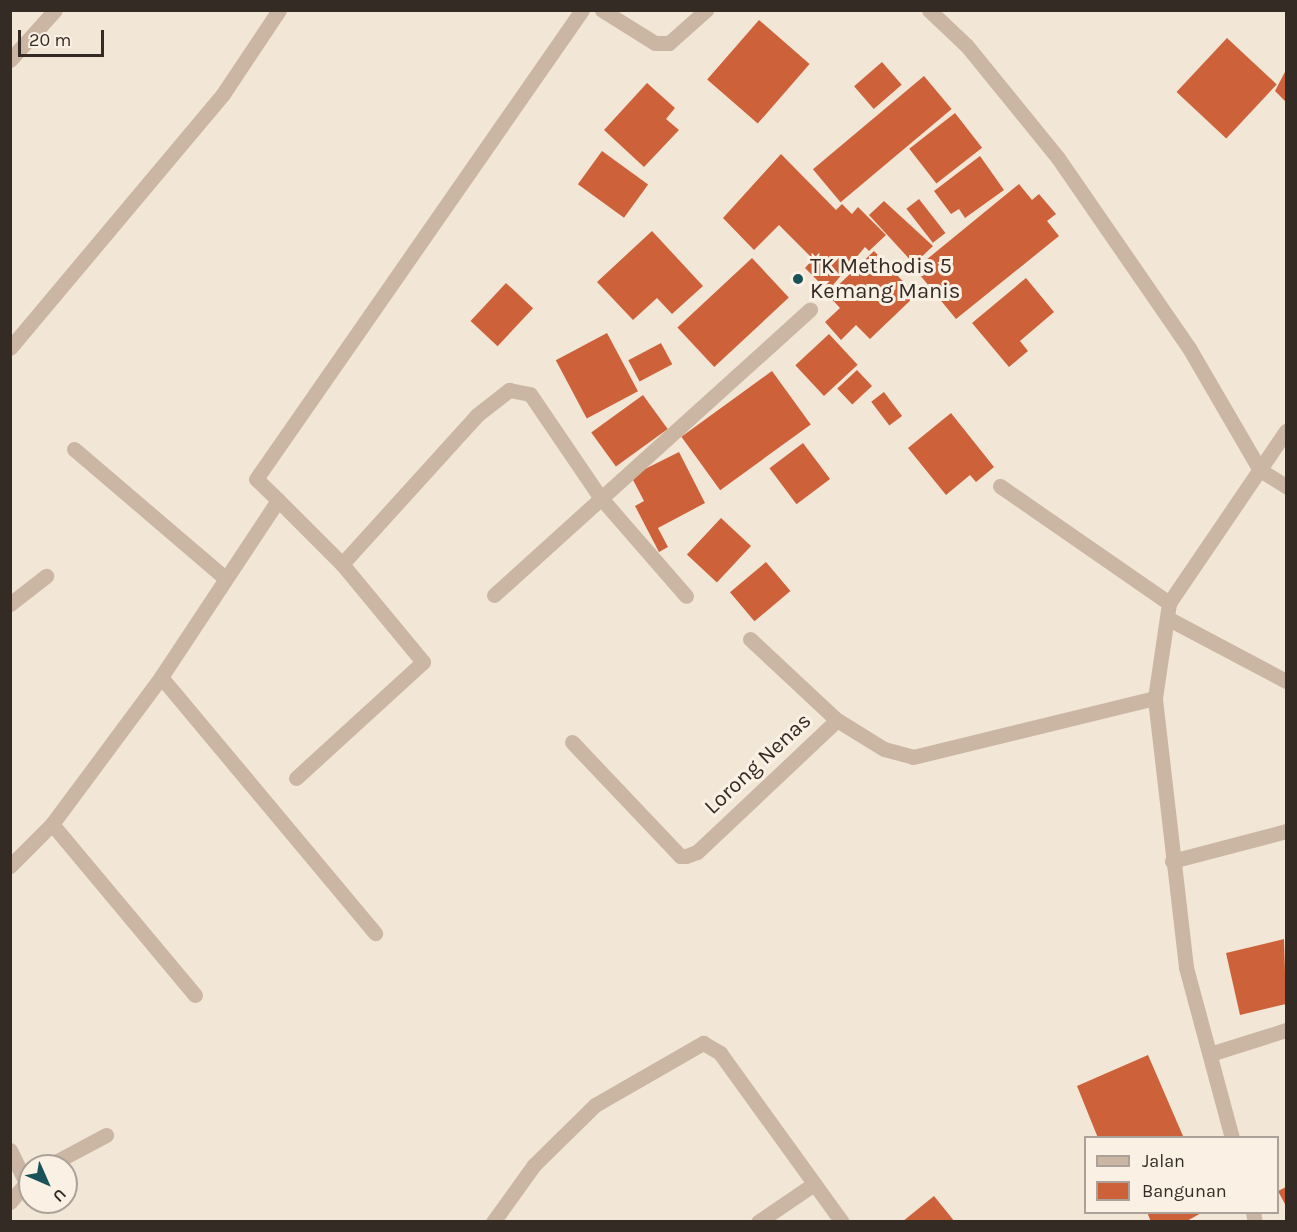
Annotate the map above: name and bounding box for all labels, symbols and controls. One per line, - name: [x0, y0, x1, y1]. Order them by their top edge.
- scale bar: [21, 18, 106, 56]
- text: 20 m: [29, 29, 71, 51]
- place label: TK Methodis 5 Kemang Manis: [810, 253, 960, 304]
- marker: TK Methodis 5 Kemang Manis: [791, 272, 805, 286]
- street label: Lorong Nenas: [699, 708, 817, 820]
- legend: [1084, 1136, 1279, 1214]
- text: Jalan: [1142, 1150, 1185, 1172]
- north arrow: [18, 1154, 78, 1214]
- text: Bangunan: [1142, 1180, 1227, 1202]
- text: U: [49, 1185, 70, 1206]

